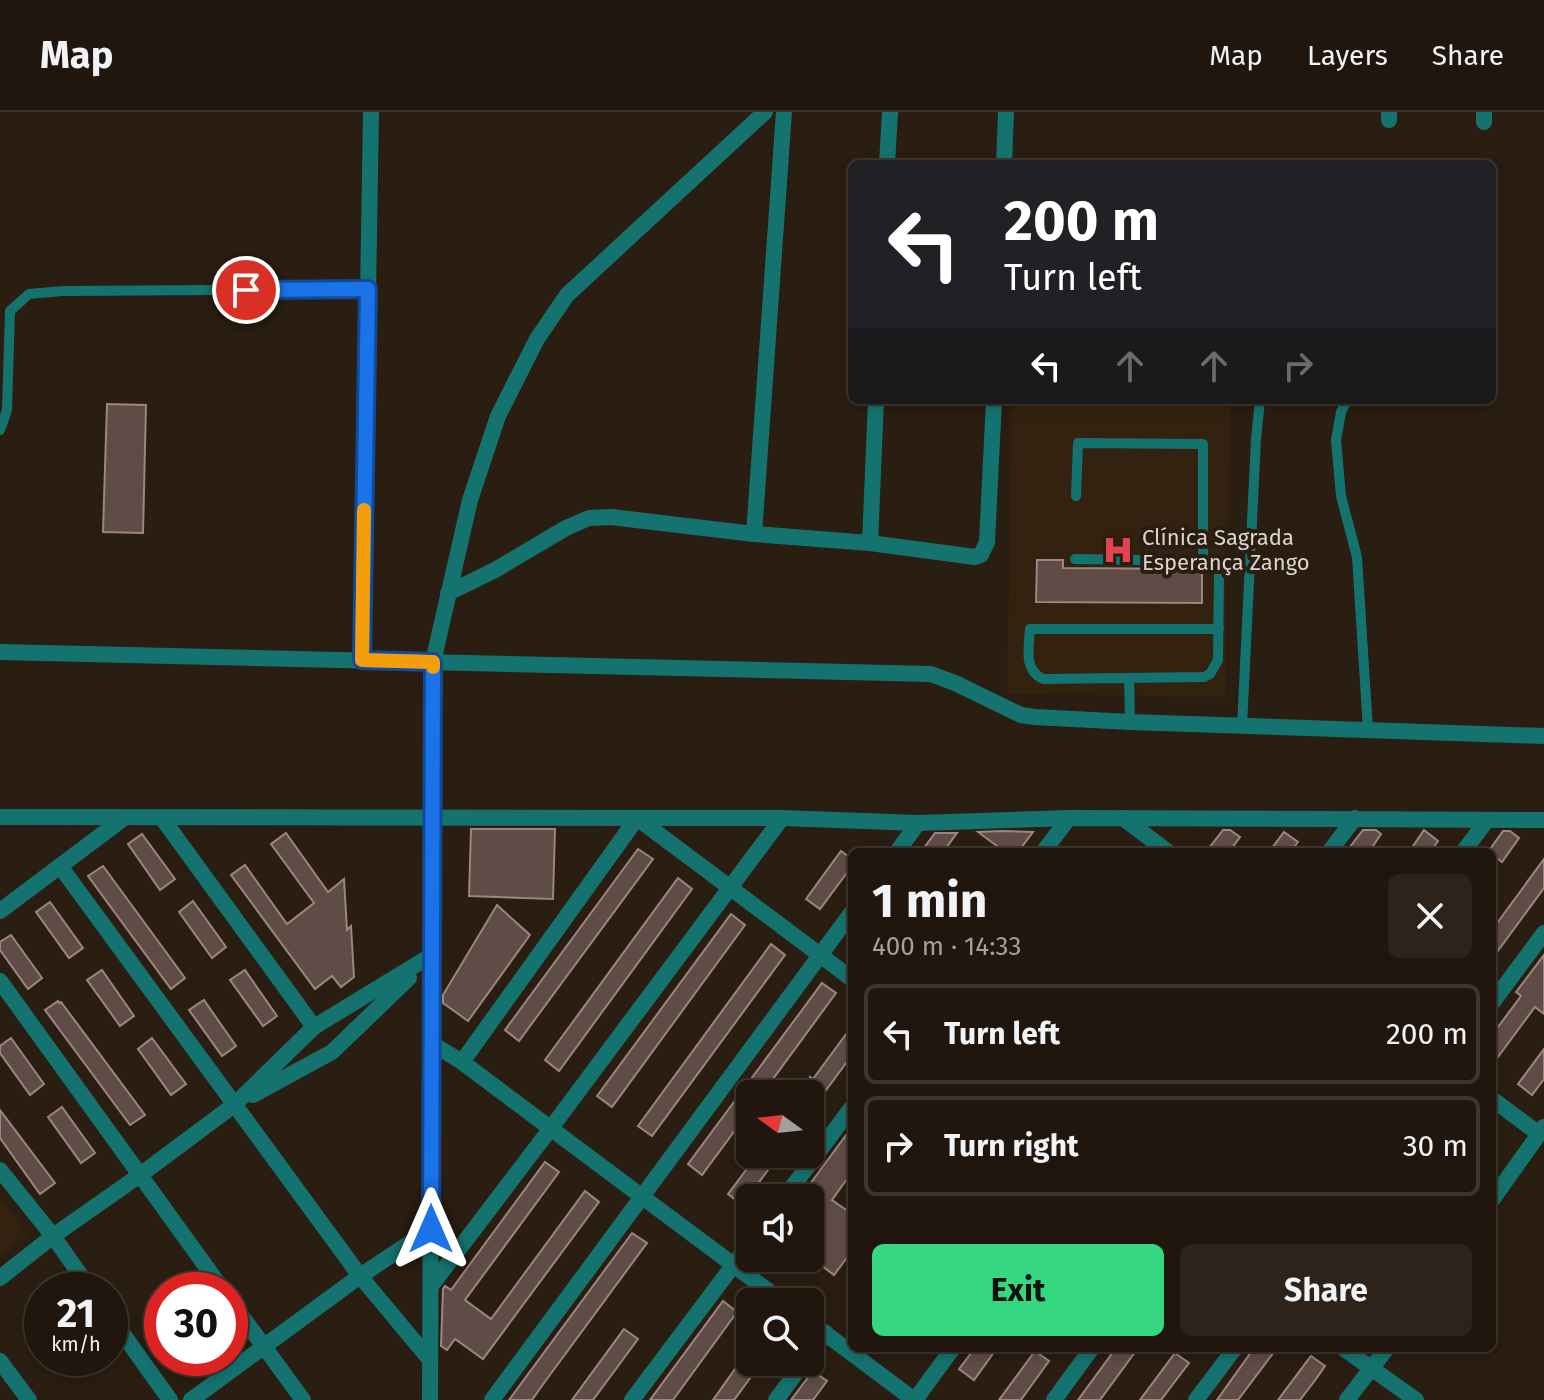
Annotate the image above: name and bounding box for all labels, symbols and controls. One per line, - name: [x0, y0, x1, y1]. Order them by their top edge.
- text: Map: [40, 32, 113, 78]
- text: Map: [1209, 39, 1263, 72]
- text: Layers: [1307, 39, 1388, 72]
- text: Share: [1432, 39, 1504, 72]
- text: 200 m: [1004, 188, 1159, 255]
- icon: left: [872, 192, 976, 296]
- pin: [212, 256, 280, 324]
- text: Turn left: [1004, 256, 1142, 300]
- icon: arrive: [224, 268, 268, 312]
- icon: left: [1024, 344, 1068, 388]
- icon: ahead: [1108, 344, 1152, 388]
- icon: ahead: [1192, 344, 1236, 388]
- icon: right: [1276, 344, 1320, 388]
- place label: Clínica Sagrada Esperança Zango: [1142, 524, 1310, 576]
- hospital icon: Clínica Sagrada Esperança Zango: [1101, 533, 1135, 567]
- text: 1 min: [872, 872, 987, 930]
- button: close: [1388, 874, 1472, 958]
- text: 400 m · 14:33: [872, 931, 1022, 962]
- icon: left: [876, 1012, 920, 1056]
- text: Turn left: [944, 1016, 1060, 1052]
- text: 200 m: [1386, 1016, 1468, 1052]
- north arrow: [736, 1080, 824, 1168]
- map controls: [736, 1080, 824, 1376]
- icon: right: [876, 1124, 920, 1168]
- text: Turn right: [944, 1128, 1079, 1164]
- text: 30 m: [1403, 1128, 1468, 1164]
- button: sound: [736, 1184, 824, 1272]
- position arrow: [389, 1187, 473, 1271]
- button: Exit: [872, 1244, 1164, 1336]
- button: Share: [1180, 1244, 1472, 1336]
- speed limit sign: 30: [144, 1272, 248, 1376]
- button: search: [736, 1288, 824, 1376]
- text: 21: [57, 1290, 95, 1338]
- text: km/h: [51, 1332, 101, 1356]

